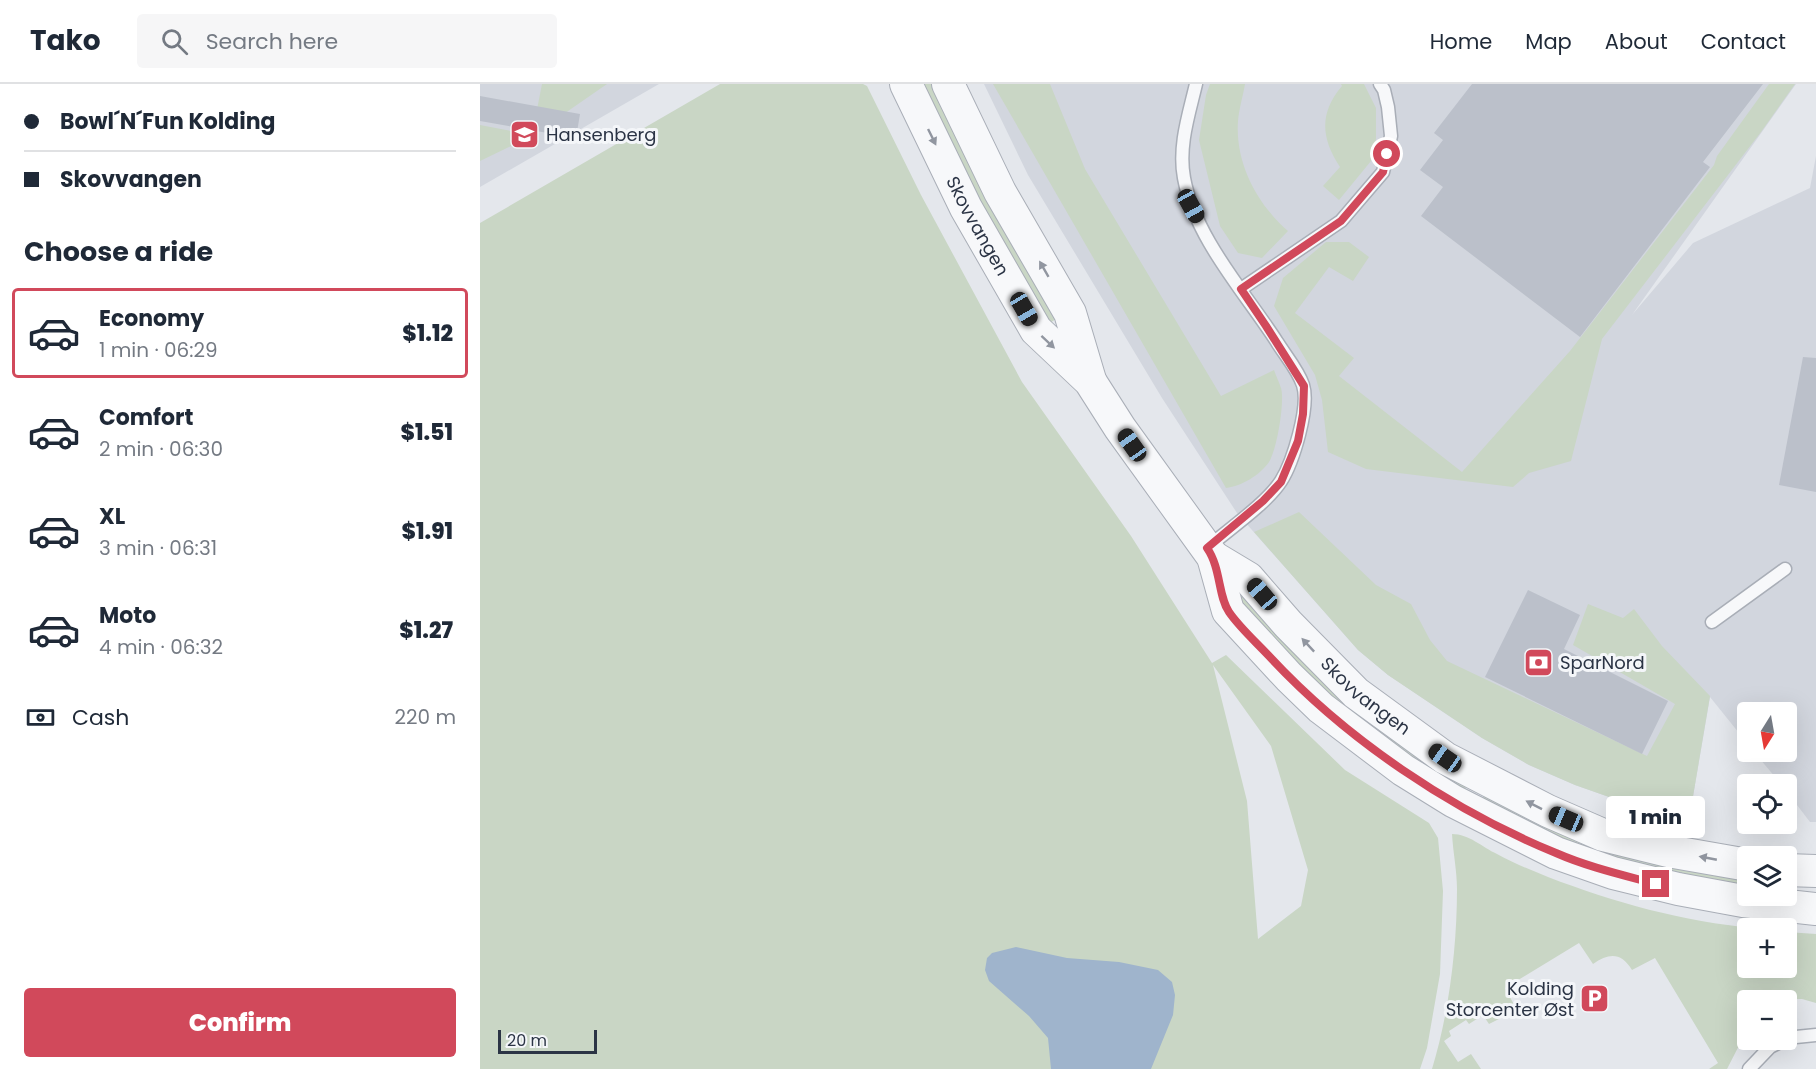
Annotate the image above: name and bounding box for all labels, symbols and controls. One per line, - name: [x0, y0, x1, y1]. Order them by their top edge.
- search box: [137, 14, 557, 68]
- text: Tako: [30, 21, 101, 60]
- icon: search: [158, 25, 191, 58]
- text: Search here: [206, 26, 338, 57]
- text: Home: [1430, 27, 1492, 56]
- text: Map: [1525, 27, 1572, 56]
- text: About: [1605, 27, 1668, 56]
- text: Contact: [1701, 27, 1786, 56]
- text: Bowl´N´Fun Kolding: [60, 106, 275, 137]
- school or university icon: Hansenberg: [509, 119, 541, 151]
- place label: Hansenberg: [546, 122, 656, 147]
- one-way arrow: [927, 128, 936, 145]
- route start: [1373, 140, 1400, 167]
- text: Skovvangen: [60, 164, 202, 195]
- street label: Skovvangen: [940, 172, 1015, 280]
- car: [1174, 186, 1208, 226]
- text: Choose a ride: [24, 233, 213, 270]
- one-way arrow: [1039, 261, 1050, 277]
- car: [1007, 289, 1041, 329]
- text: Economy: [99, 303, 204, 334]
- icon: car: [27, 306, 81, 360]
- text: $1.12: [402, 318, 453, 349]
- one-way arrow: [1041, 334, 1055, 348]
- text: 1 min · 06:29: [99, 336, 218, 364]
- text: Comfort: [99, 402, 193, 433]
- icon: car: [27, 405, 81, 459]
- text: $1.51: [400, 417, 453, 448]
- car: [1114, 425, 1150, 465]
- text: 2 min · 06:30: [99, 435, 223, 463]
- text: XL: [99, 501, 125, 532]
- icon: car: [27, 504, 81, 558]
- text: $1.91: [401, 516, 453, 547]
- text: 3 min · 06:31: [99, 534, 217, 562]
- car: [1243, 575, 1281, 613]
- text: Moto: [99, 600, 156, 631]
- icon: car: [27, 603, 81, 657]
- text: $1.27: [399, 615, 453, 646]
- text: 4 min · 06:32: [99, 633, 223, 661]
- one-way arrow: [1301, 638, 1315, 652]
- bank icon: SparNord: [1523, 647, 1555, 679]
- place label: SparNord: [1560, 650, 1645, 675]
- street label: Skovvangen: [1315, 651, 1416, 741]
- icon: cash: [24, 701, 57, 734]
- text: Cash: [72, 702, 129, 733]
- north arrow: [1737, 702, 1797, 762]
- map controls: [1737, 702, 1797, 1050]
- text: 220 m: [395, 703, 456, 731]
- car: [1425, 740, 1465, 776]
- button: locate: [1737, 774, 1797, 834]
- callout: 1 min: [1606, 797, 1706, 839]
- one-way arrow: [1525, 800, 1543, 810]
- text: 1 min: [1629, 803, 1682, 831]
- car: [1546, 804, 1586, 834]
- button: layers: [1737, 846, 1797, 906]
- one-way arrow: [1698, 853, 1717, 862]
- route end: [1642, 870, 1669, 897]
- button: +: [1737, 918, 1797, 978]
- place label: Kolding Storcenter Øst: [1446, 976, 1574, 1022]
- parking icon: Kolding Storcenter Øst: [1579, 983, 1611, 1015]
- button: Confirm: [24, 988, 456, 1057]
- button: −: [1737, 990, 1797, 1050]
- scale bar: [498, 1027, 597, 1054]
- text: 20 m: [507, 1029, 547, 1052]

